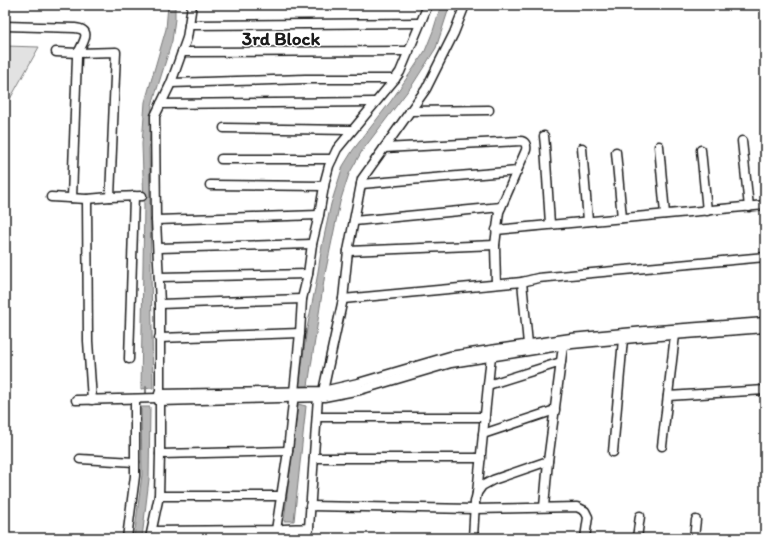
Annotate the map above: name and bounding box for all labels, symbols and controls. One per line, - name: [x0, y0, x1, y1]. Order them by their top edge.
- district label: 3rd Block: [242, 27, 320, 50]

